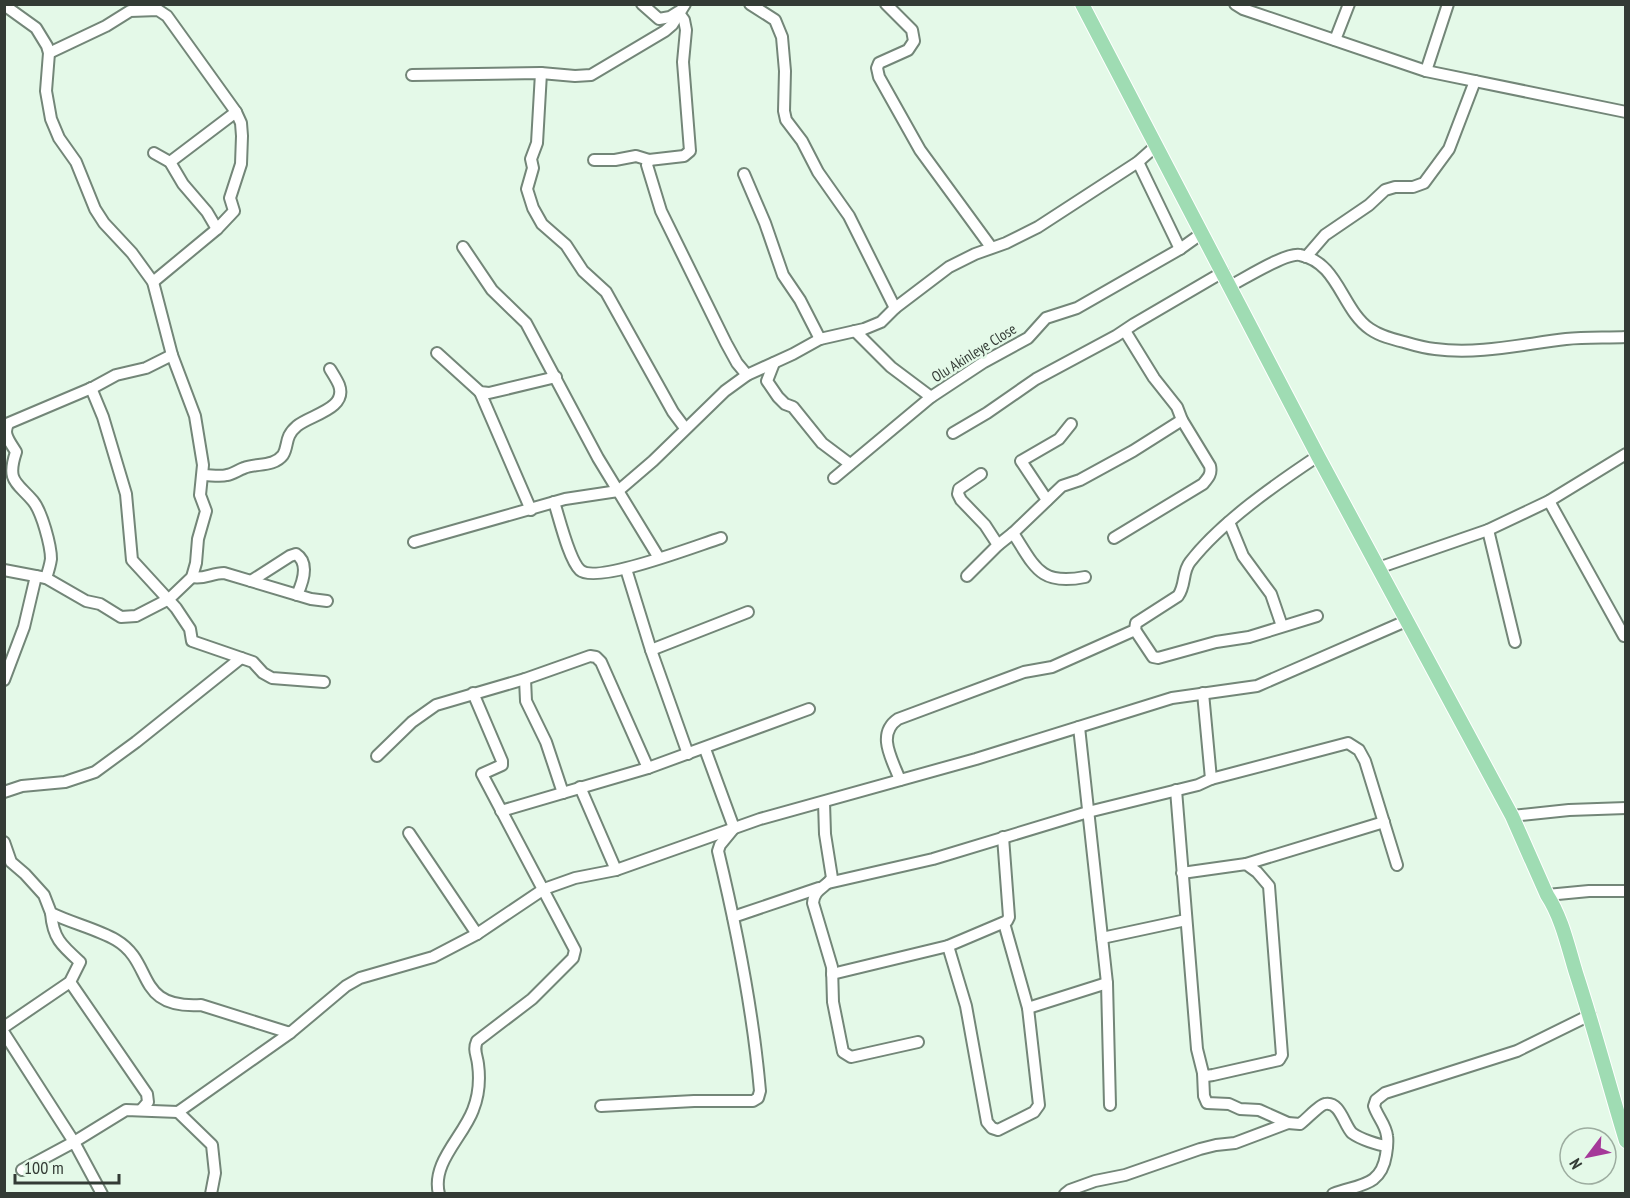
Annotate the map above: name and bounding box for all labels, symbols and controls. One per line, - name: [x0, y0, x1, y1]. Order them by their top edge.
- street label: Olu Akinleye Close: [928, 319, 1020, 386]
- north arrow: [1558, 1126, 1618, 1186]
- scale bar: [15, 1147, 118, 1185]
- text: N: [1565, 1155, 1586, 1173]
- text: 100 m: [24, 1156, 64, 1179]

